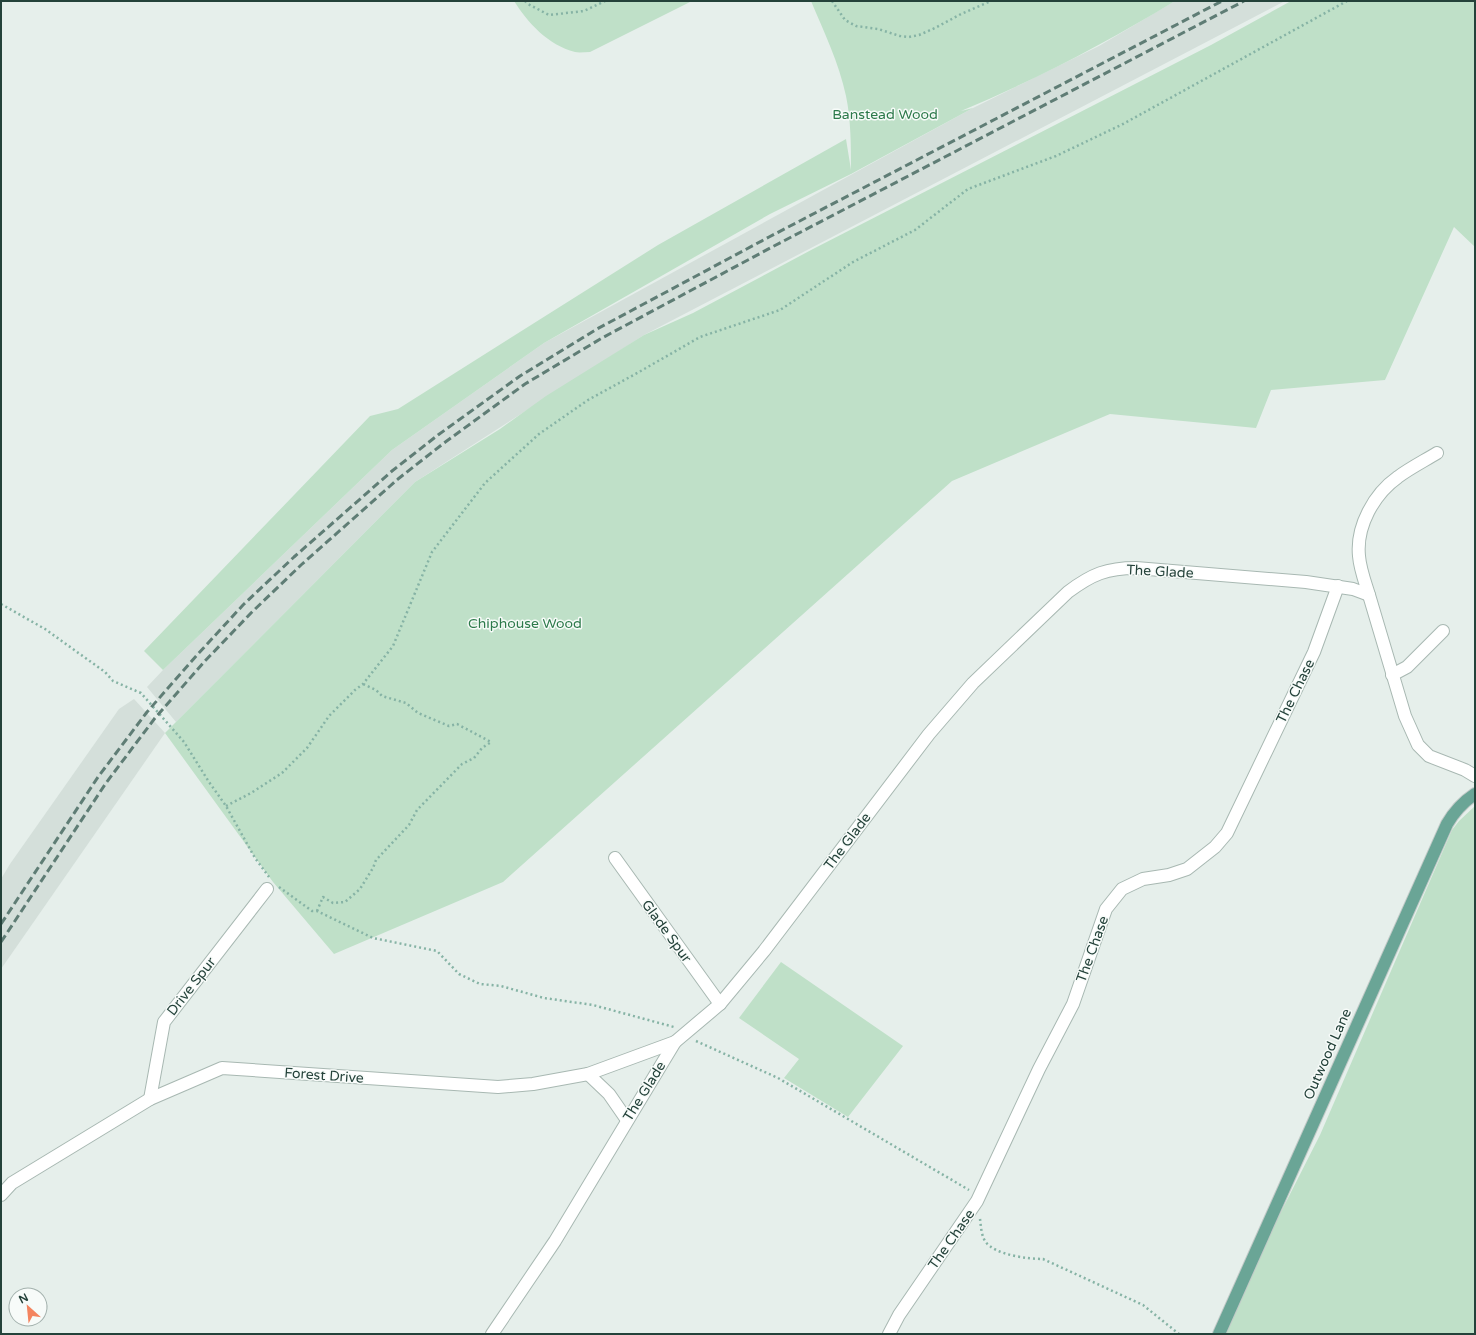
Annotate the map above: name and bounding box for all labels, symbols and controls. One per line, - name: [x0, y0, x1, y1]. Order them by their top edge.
- park label: Banstead Wood: [832, 106, 938, 123]
- street label: The Glade: [1126, 561, 1194, 582]
- park label: Chiphouse Wood: [468, 615, 582, 632]
- street label: The Chase: [1273, 656, 1318, 726]
- street label: The Glade: [820, 809, 874, 873]
- street label: Glade Spur: [638, 897, 695, 967]
- street label: The Chase: [1073, 914, 1112, 985]
- street label: Drive Spur: [163, 953, 220, 1019]
- street label: Outwood Lane: [1300, 1006, 1355, 1102]
- street label: The Glade: [619, 1058, 669, 1124]
- street label: Forest Drive: [284, 1064, 364, 1087]
- street label: The Chase: [925, 1206, 978, 1273]
- north arrow: [8, 1287, 48, 1327]
- text: N: [17, 1291, 31, 1306]

